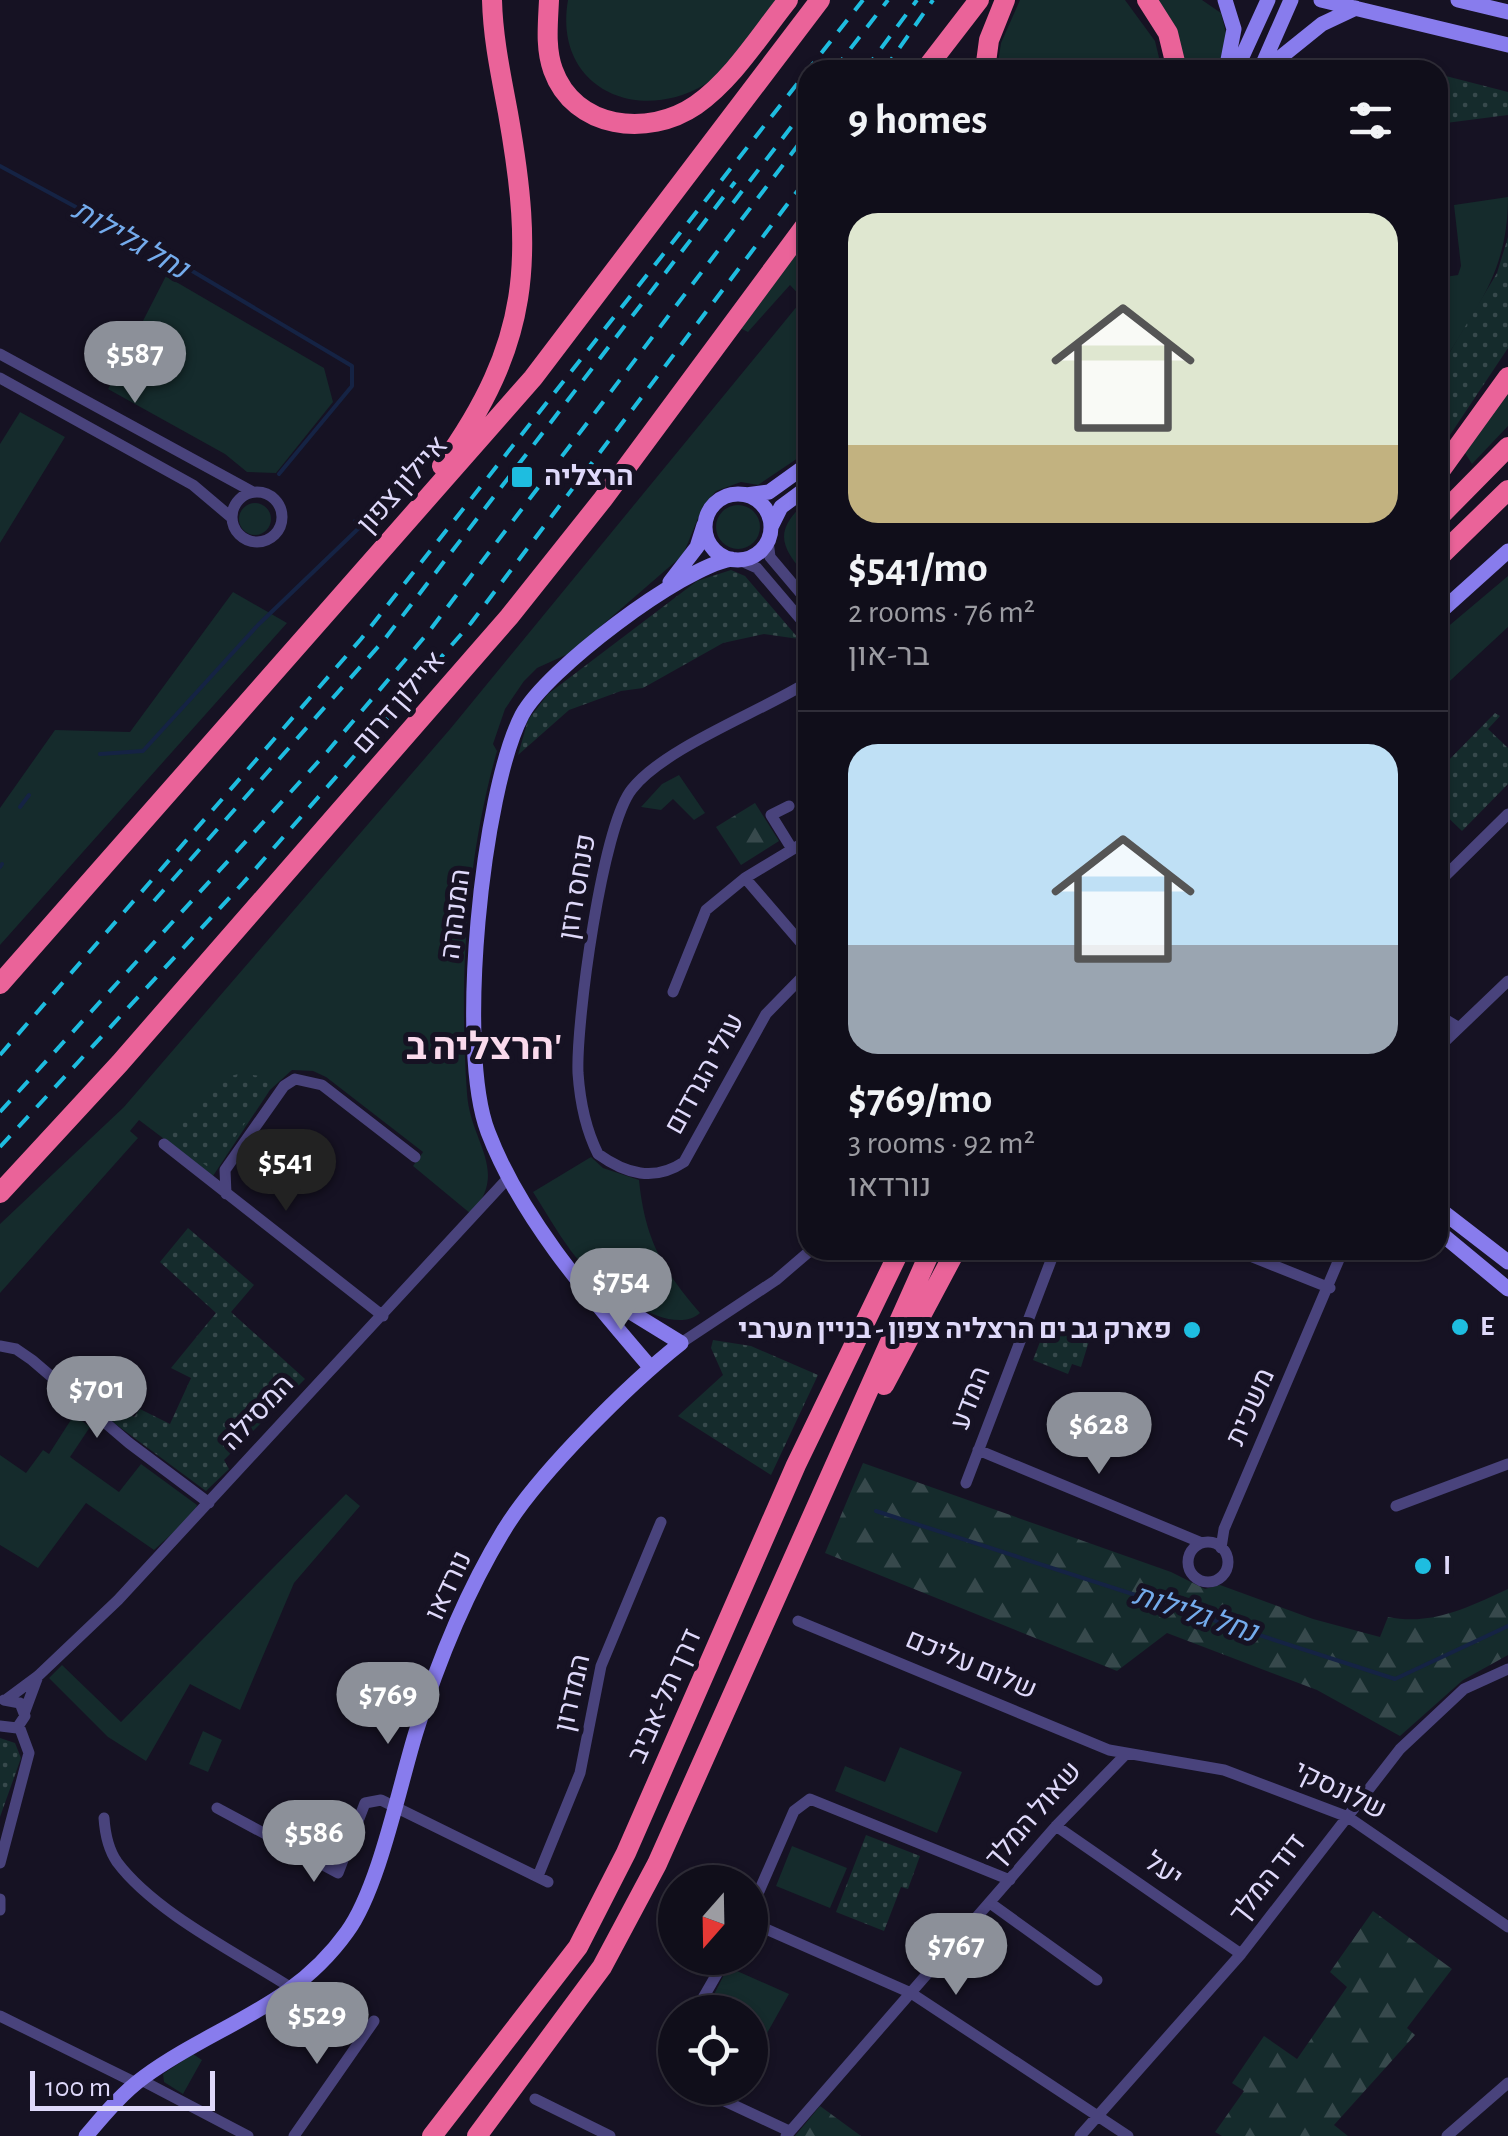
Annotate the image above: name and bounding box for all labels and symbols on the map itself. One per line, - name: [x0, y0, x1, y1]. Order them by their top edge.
- water label: נחל גלילות: [67, 195, 195, 286]
- pin: $587: [76, 321, 194, 406]
- street label: איילון צפון: [353, 431, 453, 539]
- place label: הרצליה: [544, 463, 634, 491]
- marker: הרצליה: [509, 464, 535, 490]
- street label: איילון דרום: [348, 647, 450, 759]
- street label: פנחס רוזן: [555, 832, 601, 942]
- street label: המנהרה: [437, 867, 475, 961]
- street label: עולי הגרדום: [660, 1009, 750, 1139]
- district label: הרצליה ב': [406, 1029, 562, 1067]
- pin: $541: [227, 1129, 345, 1214]
- pin: $754: [562, 1248, 680, 1333]
- place label: E: [1480, 1313, 1494, 1341]
- place label: פארק גב ים הרצליה צפון - בניין מערבי: [738, 1316, 1172, 1344]
- marker: E: [1449, 1316, 1471, 1338]
- marker: פארק גב ים הרצליה צפון - בניין מערבי: [1181, 1319, 1203, 1341]
- pin: $701: [38, 1356, 156, 1441]
- street label: המדע: [946, 1363, 996, 1433]
- street label: משכית: [1222, 1364, 1280, 1450]
- street label: המסילה: [217, 1370, 299, 1456]
- pin: $628: [1040, 1392, 1158, 1477]
- street label: נורדאו: [421, 1547, 477, 1625]
- place label: I: [1443, 1552, 1451, 1580]
- marker: I: [1412, 1555, 1434, 1577]
- water label: נחל גלילות: [1130, 1580, 1263, 1649]
- street label: דרך תל-אביב: [623, 1625, 707, 1767]
- street label: שלום עליכם: [901, 1625, 1041, 1705]
- street label: המדרון: [550, 1651, 596, 1735]
- pin: $769: [329, 1662, 447, 1747]
- street label: שאול המלך: [981, 1757, 1087, 1873]
- street label: שלונסקי: [1289, 1757, 1391, 1825]
- pin: $586: [255, 1800, 373, 1885]
- street label: דוד המלך: [1225, 1829, 1311, 1929]
- street label: יעל: [1139, 1847, 1187, 1893]
- north arrow: [658, 1865, 768, 1975]
- pin: $767: [897, 1913, 1015, 1998]
- pin: $529: [258, 1982, 376, 2067]
- scale bar: [30, 2066, 215, 2110]

